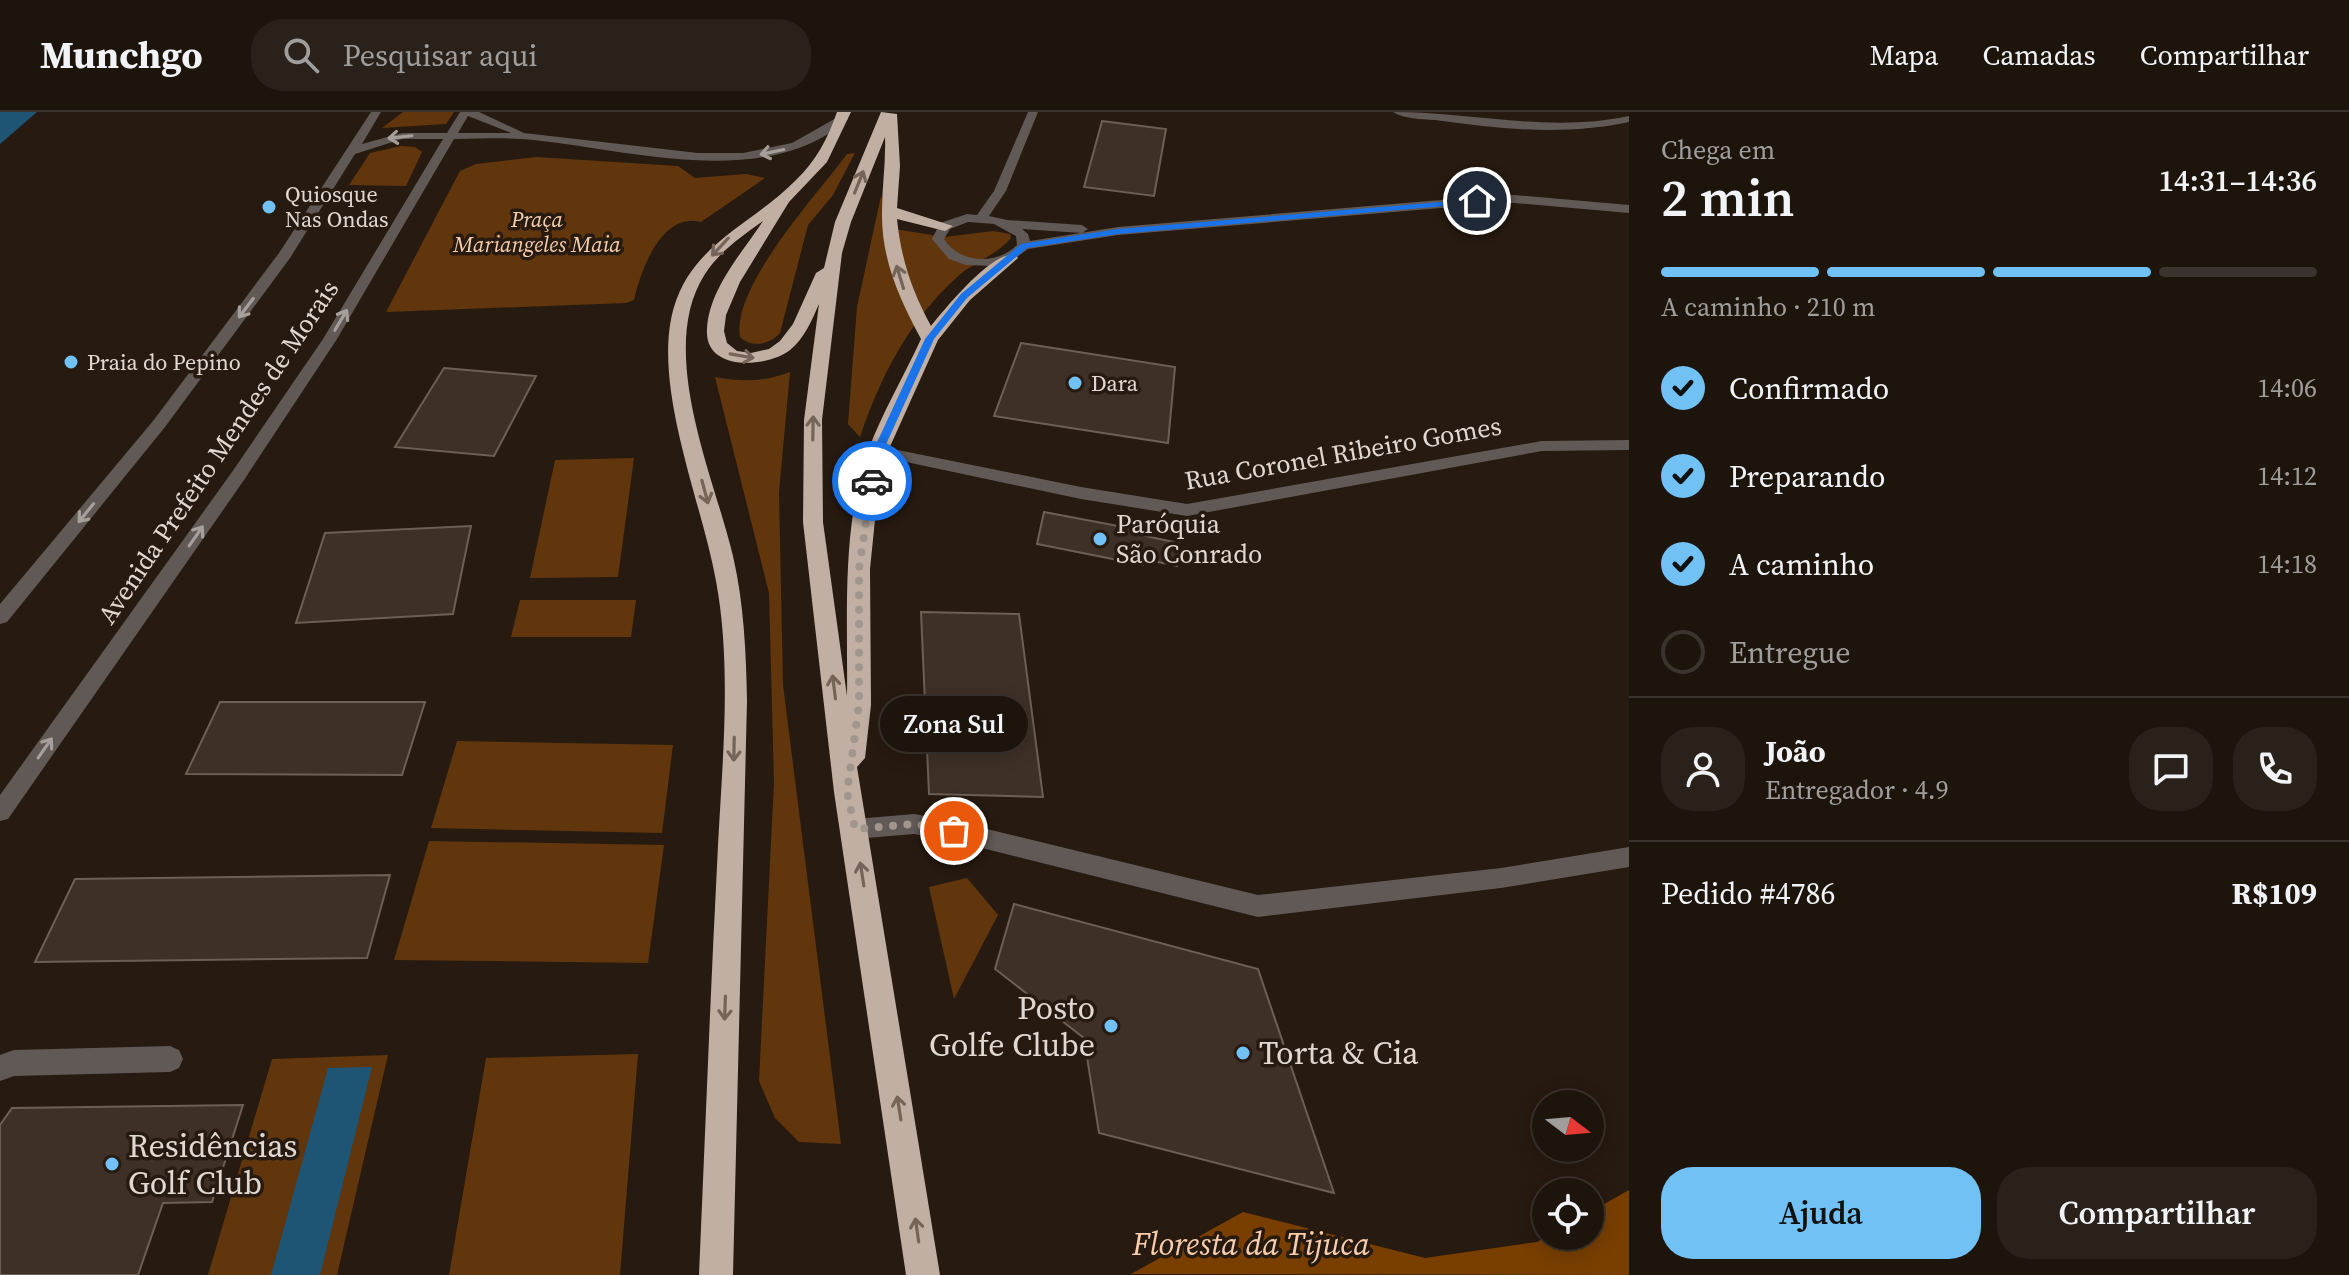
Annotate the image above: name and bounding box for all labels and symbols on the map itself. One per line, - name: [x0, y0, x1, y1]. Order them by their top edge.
- one-way arrow: [387, 130, 414, 145]
- one-way arrow: [760, 145, 786, 160]
- pin: [1443, 167, 1511, 235]
- one-way arrow: [853, 170, 868, 195]
- place label: Quiosque Nas Ondas: [285, 179, 389, 234]
- marker: Quiosque Nas Ondas: [260, 198, 278, 216]
- park label: Praça Mariangeles Maia: [452, 204, 621, 259]
- one-way arrow: [710, 237, 729, 257]
- one-way arrow: [892, 265, 907, 290]
- street label: Avenida Prefeito Mendes de Morais: [89, 273, 347, 631]
- one-way arrow: [237, 297, 254, 318]
- one-way arrow: [334, 309, 349, 333]
- place label: Praia do Pepino: [87, 347, 241, 377]
- one-way arrow: [729, 349, 755, 364]
- marker: Praia do Pepino: [62, 353, 80, 371]
- place label: Dara: [1091, 368, 1139, 398]
- marker: Dara: [1066, 374, 1084, 392]
- street label: Rua Coronel Ribeiro Gomes: [1182, 407, 1504, 499]
- one-way arrow: [806, 415, 821, 442]
- courier: [832, 441, 912, 521]
- one-way arrow: [698, 478, 713, 504]
- one-way arrow: [77, 502, 95, 523]
- place label: Paróquia São Conrado: [1116, 506, 1262, 572]
- one-way arrow: [187, 526, 204, 547]
- marker: Paróquia São Conrado: [1091, 530, 1109, 548]
- one-way arrow: [826, 675, 841, 700]
- callout: Zona Sul: [880, 695, 1028, 751]
- one-way arrow: [726, 735, 742, 762]
- one-way arrow: [36, 738, 53, 759]
- pin: [920, 797, 988, 865]
- one-way arrow: [854, 861, 869, 887]
- place label: Posto Golfe Clube: [929, 986, 1095, 1067]
- one-way arrow: [718, 994, 733, 1021]
- marker: Posto Golfe Clube: [1102, 1017, 1120, 1035]
- place label: Torta & Cia: [1259, 1031, 1419, 1075]
- marker: Torta & Cia: [1234, 1044, 1252, 1062]
- north arrow: [1532, 1090, 1604, 1162]
- one-way arrow: [891, 1096, 906, 1121]
- place label: Residências Golf Club: [128, 1124, 297, 1205]
- marker: Residências Golf Club: [103, 1155, 121, 1173]
- one-way arrow: [909, 1218, 924, 1243]
- park label: Floresta da Tijuca: [1131, 1222, 1370, 1266]

